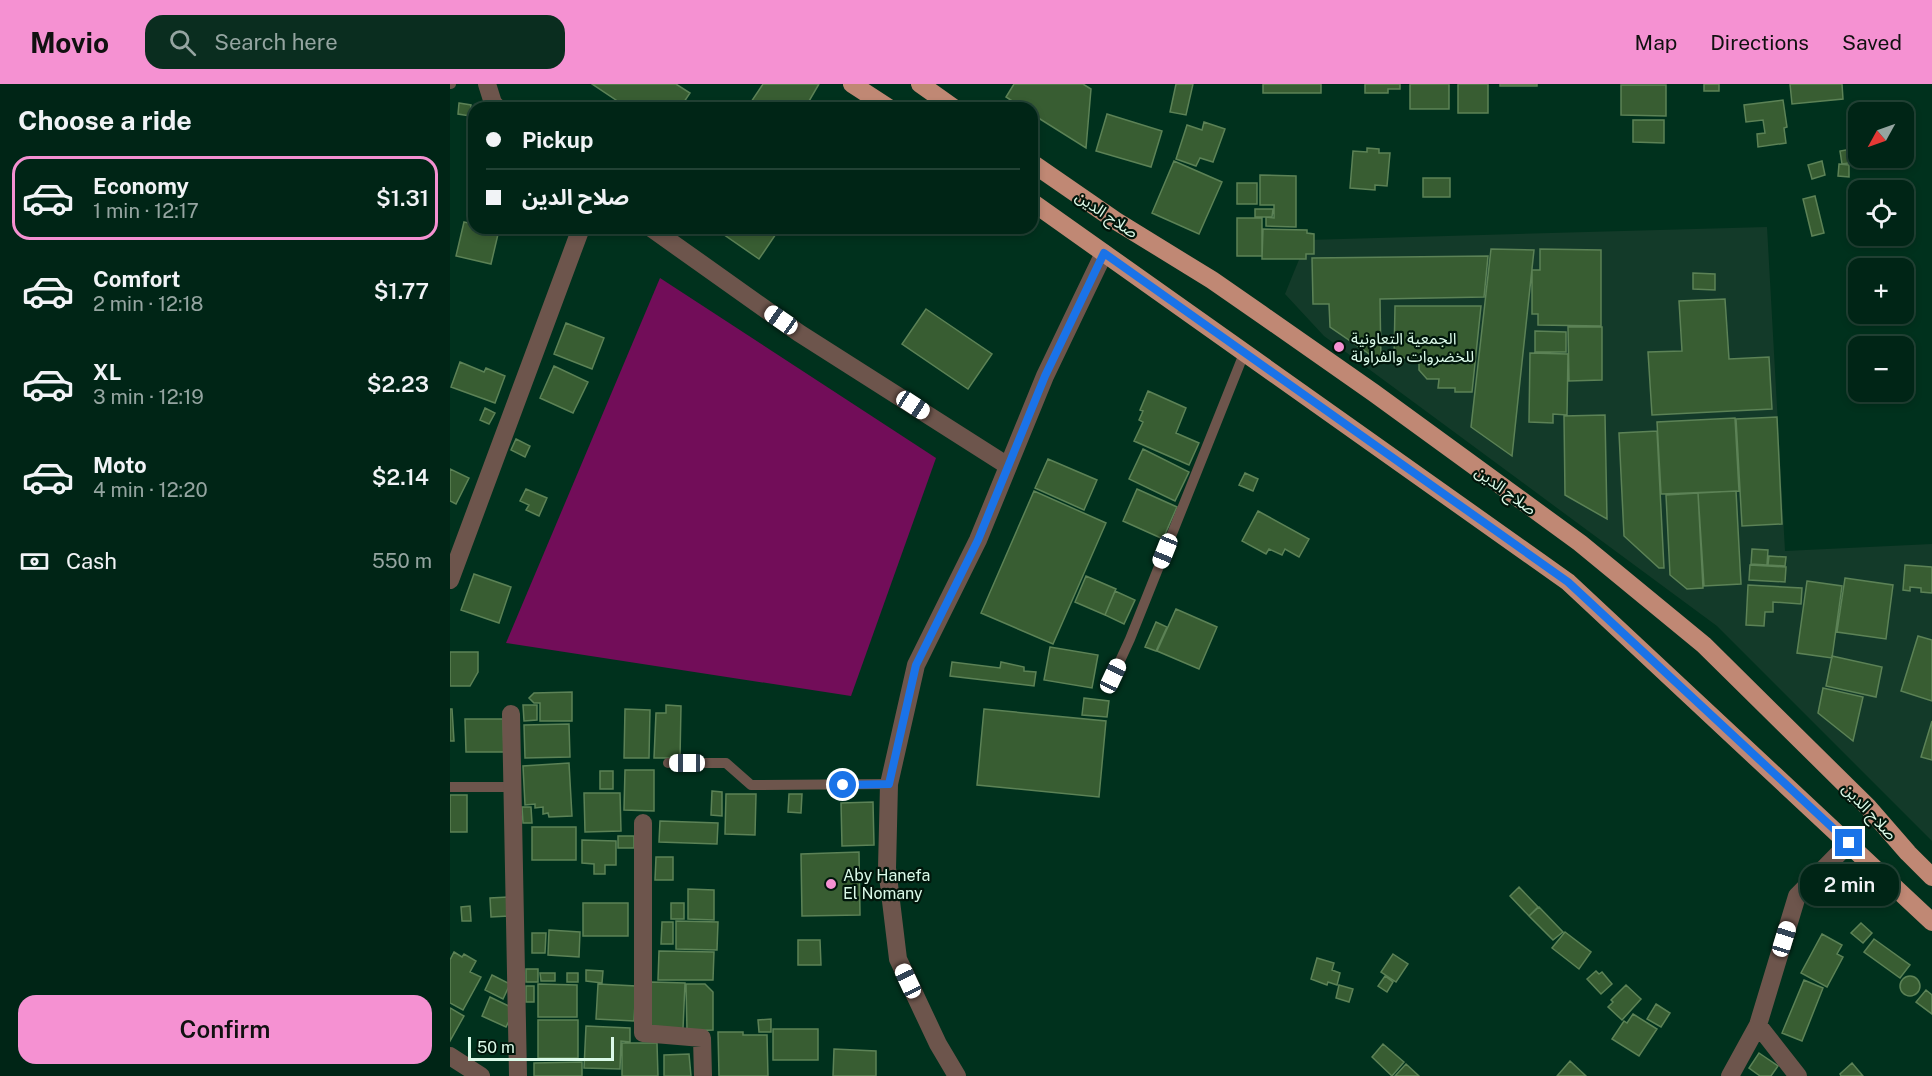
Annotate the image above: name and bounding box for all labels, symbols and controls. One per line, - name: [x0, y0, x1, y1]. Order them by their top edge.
- search box: [145, 15, 565, 69]
- text: Movio: [30, 26, 109, 59]
- icon: search: [166, 26, 199, 59]
- text: Search here: [214, 29, 338, 55]
- text: Map: [1635, 30, 1677, 55]
- text: Directions: [1710, 30, 1809, 55]
- text: Saved: [1842, 30, 1902, 55]
- north arrow: [1848, 102, 1914, 168]
- map controls: [1848, 102, 1914, 402]
- text: Choose a ride: [18, 104, 192, 136]
- text: Pickup: [522, 127, 593, 153]
- icon: car: [21, 171, 75, 225]
- text: Economy: [93, 173, 189, 199]
- button: locate: [1848, 180, 1914, 246]
- text: صلاح الدين: [522, 184, 629, 210]
- text: $1.31: [376, 185, 429, 211]
- street label: صلاح الدين: [1070, 187, 1142, 245]
- text: 1 min · 12:17: [93, 199, 199, 223]
- button: +: [1848, 258, 1914, 324]
- icon: car: [21, 264, 75, 318]
- text: Comfort: [93, 266, 180, 292]
- text: $1.77: [374, 278, 429, 304]
- text: 2 min · 12:18: [93, 292, 204, 316]
- car: [761, 302, 801, 338]
- place label: الجمعية التعاونية للخضروات والفراولة: [1351, 329, 1474, 366]
- button: −: [1848, 336, 1914, 402]
- marker: الجمعية التعاونية للخضروات والفراولة: [1332, 340, 1346, 354]
- icon: car: [21, 357, 75, 411]
- text: XL: [93, 359, 121, 385]
- text: $2.23: [367, 371, 429, 397]
- text: 3 min · 12:19: [93, 385, 204, 409]
- car: [893, 388, 933, 422]
- icon: car: [21, 450, 75, 504]
- text: Moto: [93, 452, 147, 478]
- street label: صلاح الدين: [1470, 462, 1540, 521]
- text: $2.14: [372, 464, 429, 490]
- text: 4 min · 12:20: [93, 478, 208, 502]
- car: [1150, 531, 1180, 571]
- icon: cash: [18, 545, 51, 578]
- text: Cash: [66, 548, 117, 574]
- text: 550 m: [372, 549, 432, 573]
- car: [1097, 656, 1129, 696]
- car: [669, 754, 705, 772]
- route start: [829, 771, 856, 798]
- street label: صلاح الدين: [1836, 779, 1901, 846]
- route end: [1835, 829, 1862, 856]
- callout: 2 min: [1800, 864, 1898, 906]
- place label: Aby Hanefa El Nomany: [843, 866, 930, 903]
- text: 2 min: [1824, 873, 1875, 897]
- marker: Aby Hanefa El Nomany: [824, 877, 838, 891]
- car: [1770, 919, 1798, 959]
- car: [892, 961, 924, 1001]
- button: Confirm: [18, 995, 432, 1064]
- scale bar: [468, 1034, 614, 1062]
- text: 50 m: [477, 1038, 515, 1057]

